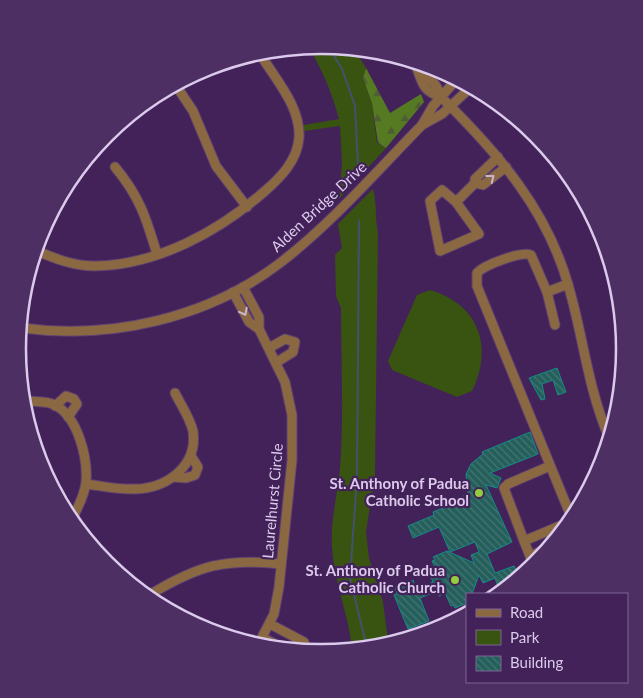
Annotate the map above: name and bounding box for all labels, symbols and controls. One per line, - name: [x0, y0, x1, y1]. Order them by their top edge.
- street label: Alden Bridge Drive: [267, 157, 370, 255]
- one-way arrow: [485, 176, 494, 184]
- one-way arrow: [238, 307, 248, 316]
- street label: Laurelhurst Circle: [258, 443, 286, 559]
- place label: St. Anthony of Padua Catholic School: [330, 474, 469, 509]
- marker: St. Anthony of Padua Catholic School: [473, 487, 485, 499]
- place label: St. Anthony of Padua Catholic Church: [306, 561, 445, 596]
- marker: St. Anthony of Padua Catholic Church: [449, 574, 461, 586]
- legend: [466, 593, 628, 683]
- text: Road: [510, 603, 543, 621]
- text: Park: [510, 628, 540, 646]
- text: Building: [510, 653, 563, 671]

